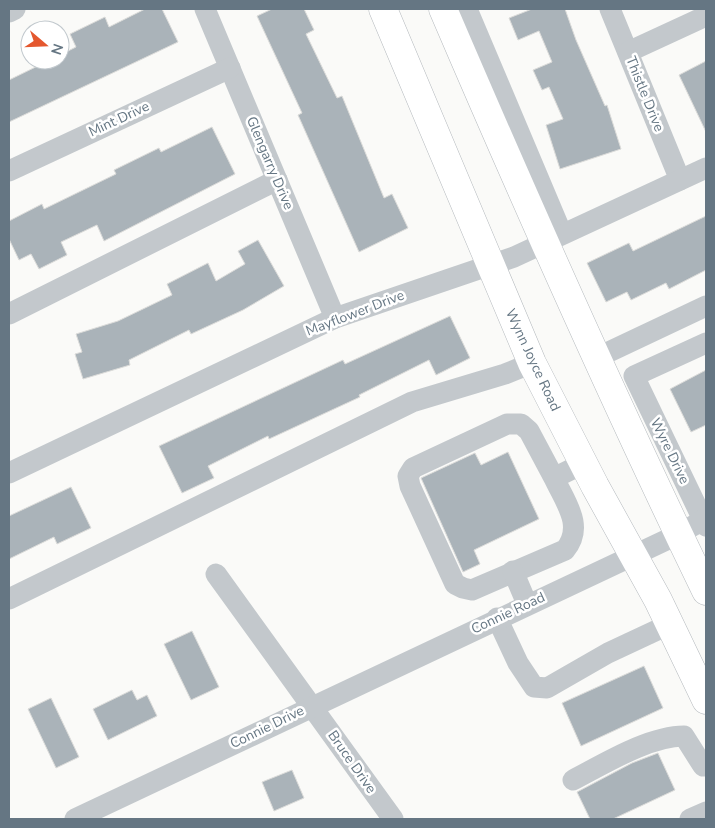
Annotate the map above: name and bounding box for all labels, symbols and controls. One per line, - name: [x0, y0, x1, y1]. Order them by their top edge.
- north arrow: [20, 20, 70, 70]
- text: N: [46, 41, 68, 57]
- street label: Thistle Drive: [621, 54, 669, 134]
- street label: Mint Drive: [86, 97, 152, 141]
- street label: Glengarry Drive: [242, 113, 298, 213]
- street label: Mayflower Drive: [303, 286, 407, 340]
- street label: Wynn Joyce Road: [501, 306, 565, 414]
- street label: Wyre Drive: [646, 415, 694, 487]
- street label: Connie Road: [468, 588, 548, 638]
- street label: Connie Drive: [227, 701, 307, 753]
- street label: Bruce Drive: [323, 727, 381, 797]

